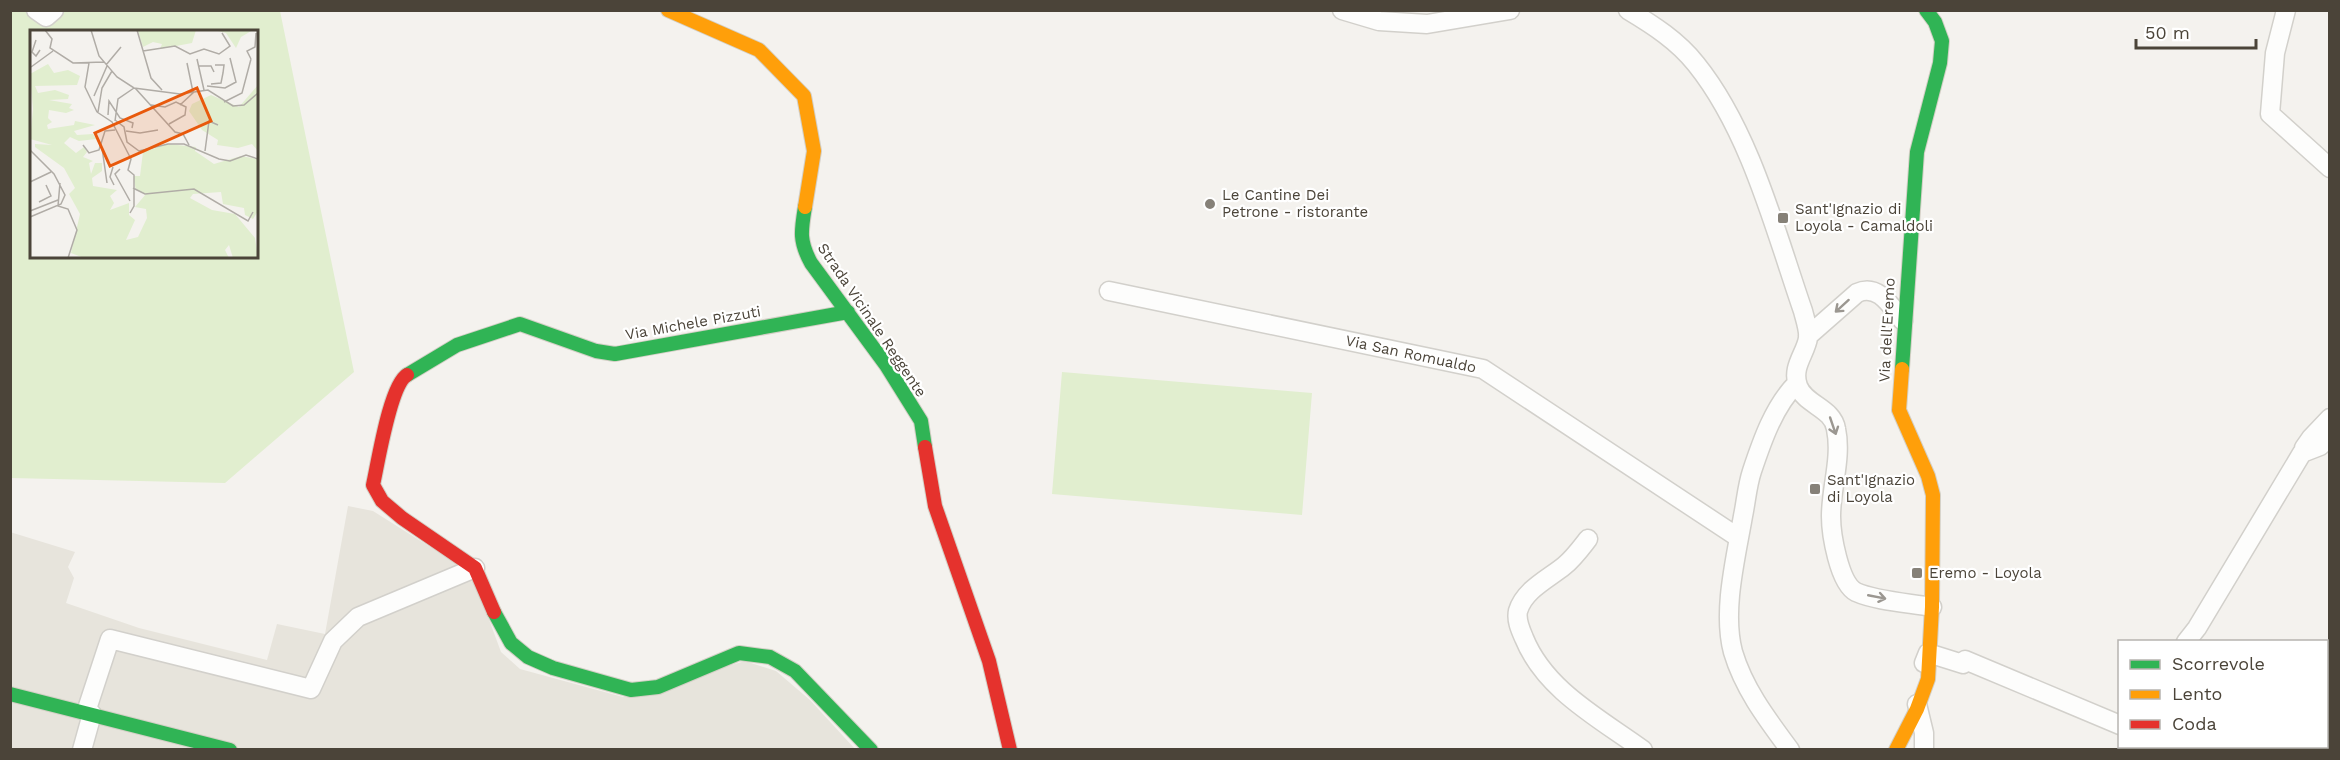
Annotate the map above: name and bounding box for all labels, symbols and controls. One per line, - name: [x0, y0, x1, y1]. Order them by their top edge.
- scale bar: [2136, 12, 2256, 50]
- text: 50 m: [2145, 22, 2190, 43]
- inset map: [30, 30, 258, 258]
- place label: Le Cantine Dei Petrone - ristorante: [1222, 186, 1368, 221]
- marker: Le Cantine Dei Petrone - ristorante: [1203, 197, 1217, 211]
- place label: Sant'Ignazio di Loyola - Camaldoli: [1795, 200, 1933, 235]
- marker: Sant'Ignazio di Loyola - Camaldoli: [1776, 211, 1790, 225]
- street label: Strada Vicinale Reggente: [814, 240, 930, 400]
- street label: Via dell'Eremo: [1875, 277, 1899, 383]
- one-way arrow: [1835, 299, 1850, 313]
- street label: Via Michele Pizzuti: [624, 302, 762, 344]
- street label: Via San Romualdo: [1344, 331, 1478, 377]
- one-way arrow: [1828, 416, 1839, 435]
- place label: Sant'Ignazio di Loyola: [1827, 471, 1915, 506]
- marker: Sant'Ignazio di Loyola: [1808, 482, 1822, 496]
- place label: Eremo - Loyola: [1929, 564, 2042, 582]
- marker: Eremo - Loyola: [1910, 566, 1924, 580]
- one-way arrow: [1867, 592, 1886, 603]
- legend: [2118, 640, 2328, 748]
- text: Scorrevole: [2172, 653, 2265, 674]
- text: Lento: [2172, 683, 2222, 704]
- text: Coda: [2172, 713, 2217, 734]

